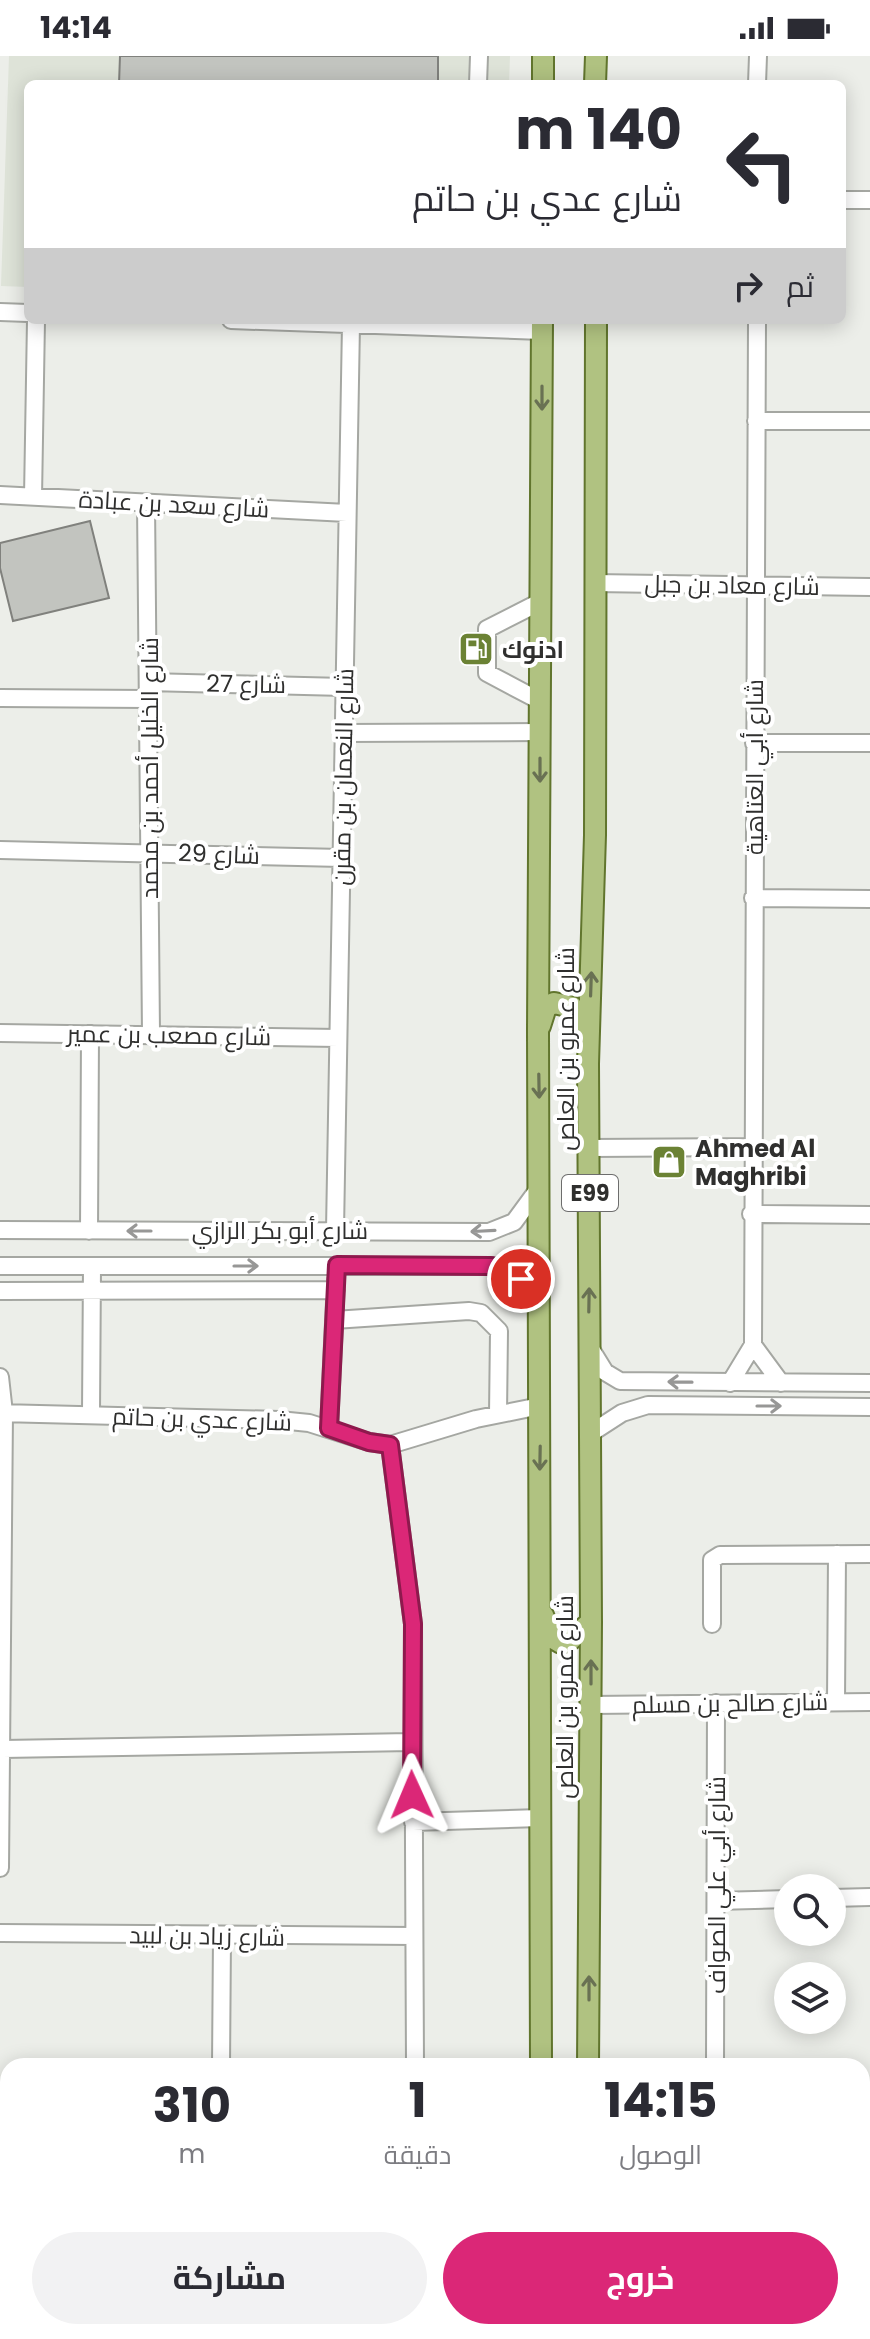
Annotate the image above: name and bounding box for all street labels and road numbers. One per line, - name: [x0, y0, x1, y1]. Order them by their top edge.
- street label: شارع سعد بن عبادة: [78, 483, 270, 525]
- street label: شارع معاد بن جبل: [644, 567, 820, 603]
- street label: شارع الخليل أحمد بن محمد: [133, 637, 166, 899]
- street label: شارع 27: [206, 667, 286, 701]
- street label: شارع النعمان بن مقرن: [325, 668, 361, 886]
- street label: شارع أبي العتاهية: [738, 679, 774, 855]
- street label: شارع 29: [178, 836, 260, 872]
- street label: شارع عمرو بن العاص: [549, 947, 582, 1151]
- street label: شارع مصعب بن عمير: [65, 1017, 271, 1053]
- road number: E99: [562, 1175, 618, 1211]
- street label: شارع أبو بكر الرازي: [192, 1214, 368, 1249]
- street label: شارع عدي بن حاتم: [111, 1399, 293, 1441]
- street label: شارع عمرو بن العاص: [548, 1595, 581, 1799]
- street label: شارع صالح بن مسلم: [631, 1685, 829, 1721]
- street label: شارع أبي علي الصواف: [700, 1776, 736, 1994]
- street label: شارع زياد بن لبيد: [129, 1918, 285, 1954]

